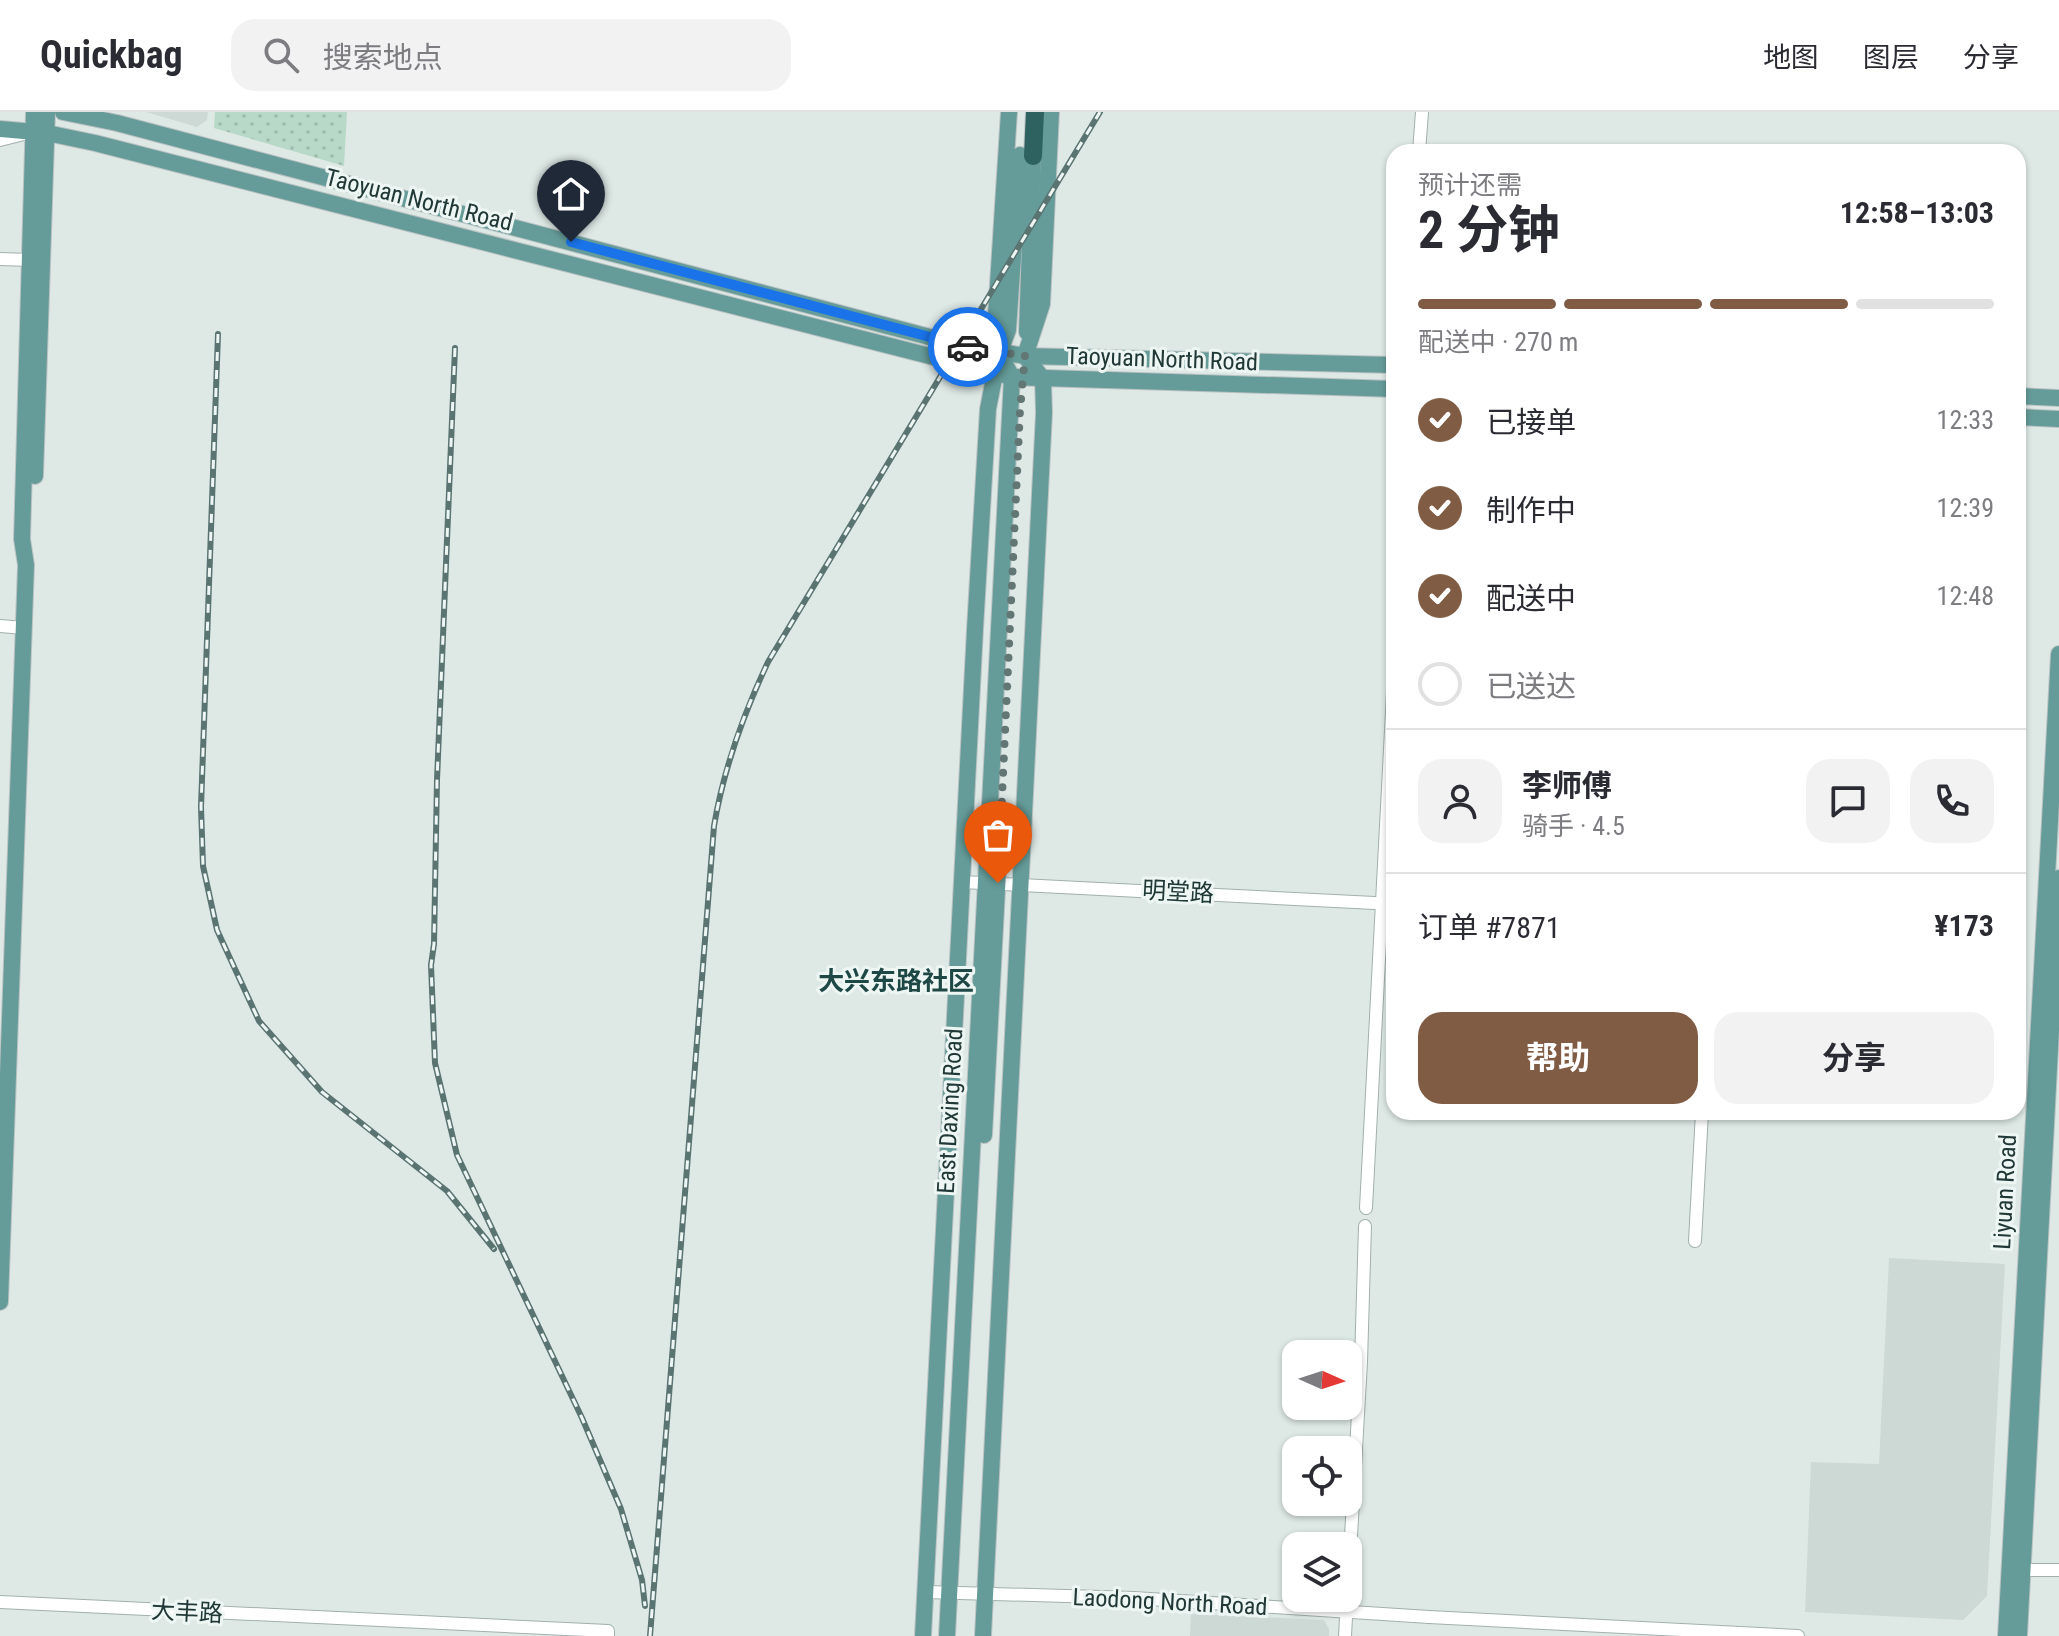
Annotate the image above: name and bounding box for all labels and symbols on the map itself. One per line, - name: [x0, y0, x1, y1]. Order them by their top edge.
- pin: [537, 160, 605, 242]
- street label: Taoyuan North Road: [322, 163, 516, 237]
- courier: [928, 307, 1008, 387]
- street label: Taoyuan North Road: [1066, 342, 1258, 376]
- pin: [964, 801, 1032, 883]
- street label: 明堂路: [1141, 876, 1215, 908]
- district label: 大兴东路社区: [818, 966, 974, 996]
- street label: East Daxing Road: [932, 1028, 968, 1194]
- street label: Liyuan Road: [1988, 1134, 2022, 1250]
- north arrow: [1282, 1340, 1362, 1420]
- street label: Laodong North Road: [1072, 1583, 1268, 1621]
- street label: 大丰路: [150, 1596, 224, 1628]

